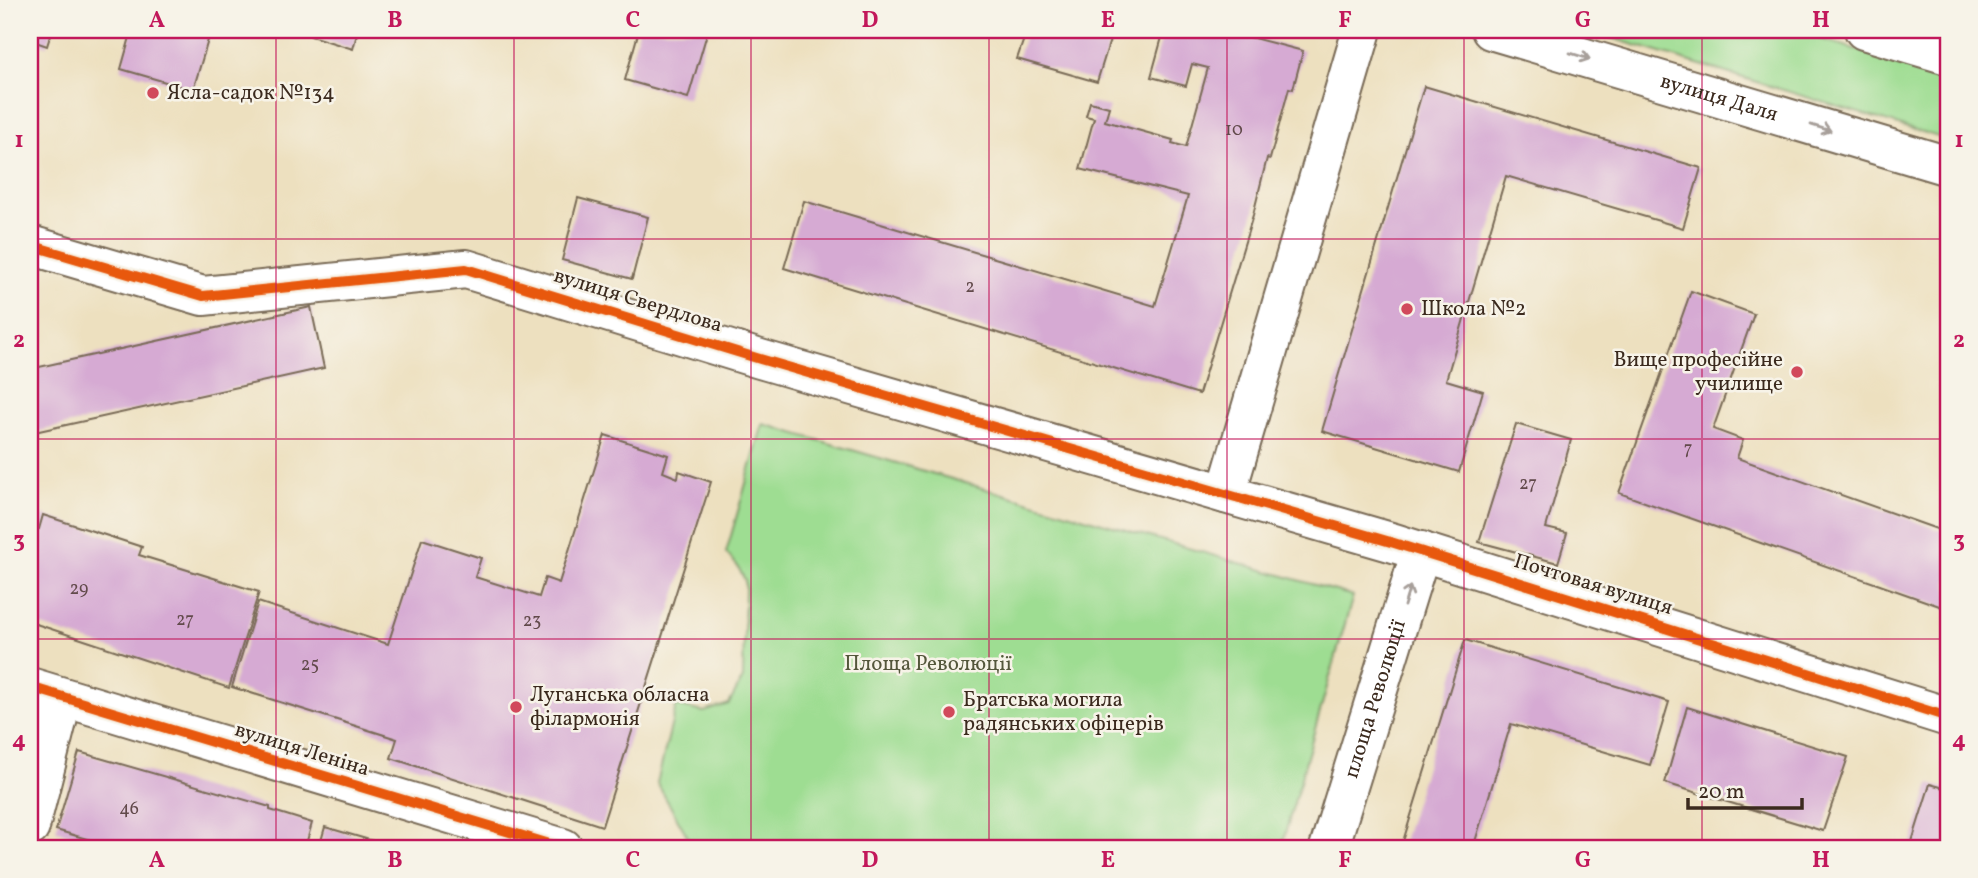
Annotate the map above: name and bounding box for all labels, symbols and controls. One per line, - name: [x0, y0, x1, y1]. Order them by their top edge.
- text: A: [149, 5, 165, 37]
- text: B: [387, 5, 403, 37]
- text: C: [626, 5, 640, 37]
- text: D: [862, 5, 879, 37]
- text: E: [1101, 5, 1115, 37]
- text: F: [1338, 5, 1352, 37]
- text: G: [1575, 5, 1591, 37]
- text: H: [1812, 5, 1830, 37]
- one-way arrow: [1568, 51, 1590, 64]
- street label: вулиця Даля: [1657, 67, 1781, 129]
- place label: Ясла-садок №134: [167, 79, 335, 108]
- marker: Ясла-садок №134: [145, 85, 161, 101]
- house number: 10: [1225, 118, 1243, 143]
- one-way arrow: [1810, 123, 1832, 136]
- text: 1: [14, 125, 24, 157]
- text: 1: [1954, 125, 1964, 157]
- street label: вулиця Свердлова: [550, 262, 726, 340]
- house number: 2: [965, 275, 975, 300]
- place label: Школа №2: [1421, 295, 1526, 324]
- marker: Школа №2: [1399, 301, 1415, 317]
- text: 2: [13, 325, 25, 357]
- text: 2: [1953, 325, 1965, 357]
- place label: Вище професійне училище: [1613, 346, 1783, 399]
- marker: Вище професійне училище: [1789, 364, 1805, 380]
- house number: 7: [1684, 437, 1692, 462]
- house number: 27: [1519, 472, 1537, 497]
- text: 3: [13, 525, 25, 557]
- text: 3: [1953, 525, 1965, 557]
- street label: Почтовая вулиця: [1510, 547, 1676, 623]
- house number: 29: [70, 577, 88, 602]
- one-way arrow: [1402, 585, 1415, 607]
- house number: 27: [176, 608, 194, 633]
- house number: 23: [523, 609, 541, 634]
- street label: площа Революції: [1337, 616, 1413, 782]
- park label: Площа Революції: [844, 650, 1012, 679]
- house number: 25: [301, 653, 319, 678]
- place label: Луганська обласна філармонія: [530, 681, 710, 734]
- place label: Братська могила радянських офіцерів: [963, 686, 1164, 739]
- marker: Луганська обласна філармонія: [508, 699, 524, 715]
- marker: Братська могила радянських офіцерів: [941, 704, 957, 720]
- street label: вулиця Леніна: [231, 716, 373, 784]
- text: 4: [12, 725, 26, 757]
- text: 4: [1952, 725, 1966, 757]
- scale bar: [1688, 766, 1801, 810]
- text: 20 m: [1698, 778, 1744, 807]
- house number: 46: [119, 797, 139, 822]
- text: A: [149, 845, 165, 877]
- text: B: [387, 845, 403, 877]
- text: C: [626, 845, 640, 877]
- text: D: [862, 845, 879, 877]
- text: E: [1101, 845, 1115, 877]
- text: F: [1338, 845, 1352, 877]
- text: G: [1575, 845, 1591, 877]
- text: H: [1812, 845, 1830, 877]

